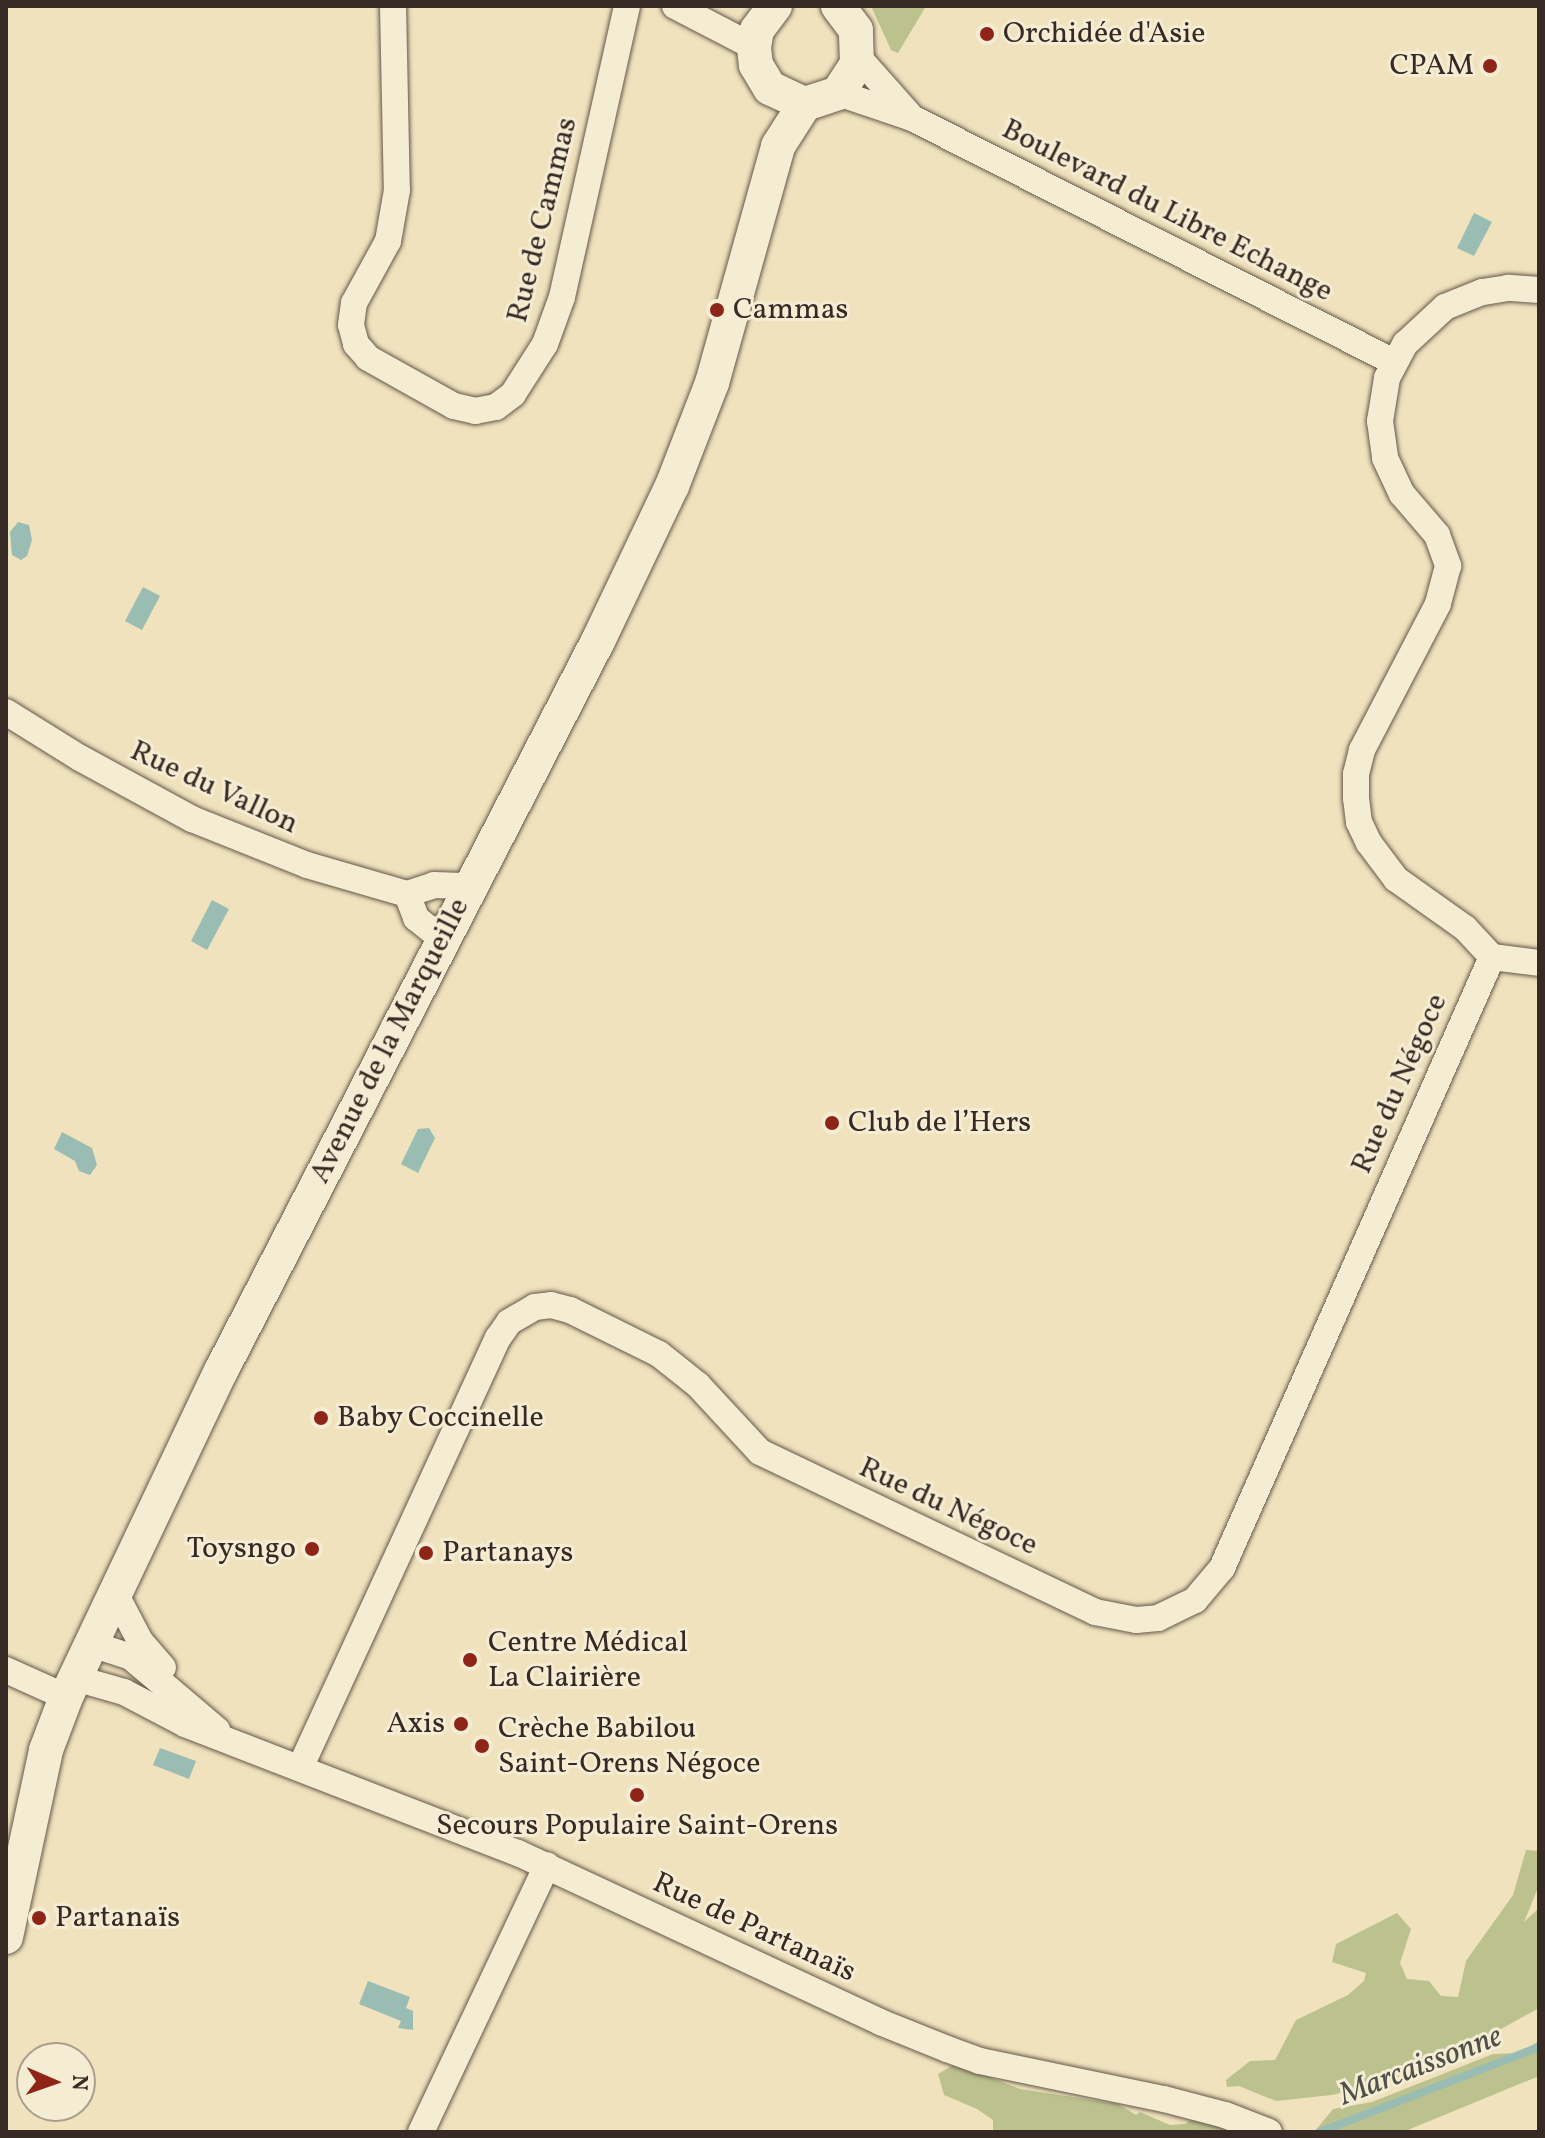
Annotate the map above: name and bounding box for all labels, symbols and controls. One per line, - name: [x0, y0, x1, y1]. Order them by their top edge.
- place label: Orchidée d'Asie: [1003, 16, 1205, 52]
- marker: Orchidée d'Asie: [978, 25, 996, 43]
- place label: CPAM: [1389, 48, 1474, 84]
- marker: CPAM: [1481, 57, 1499, 75]
- street label: Boulevard du Libre Echange: [996, 112, 1338, 310]
- street label: Rue de Cammas: [500, 114, 586, 326]
- place label: Cammas: [733, 292, 848, 328]
- marker: Cammas: [708, 301, 726, 319]
- street label: Rue du Vallon: [124, 733, 304, 843]
- street label: Avenue de la Marqueille: [302, 892, 478, 1190]
- street label: Rue du Négoce: [1344, 989, 1456, 1179]
- place label: Club de l’Hers: [848, 1105, 1031, 1141]
- marker: Club de l’Hers: [823, 1114, 841, 1132]
- place label: Baby Coccinelle: [337, 1400, 545, 1436]
- marker: Baby Coccinelle: [312, 1409, 330, 1427]
- street label: Rue du Négoce: [853, 1450, 1043, 1564]
- place label: Toysngo: [187, 1531, 296, 1567]
- place label: Partanays: [442, 1535, 573, 1571]
- marker: Toysngo: [303, 1540, 321, 1558]
- marker: Partanays: [417, 1544, 435, 1562]
- place label: Centre Médical La Clairière: [488, 1625, 688, 1696]
- marker: Centre Médical La Clairière: [459, 1649, 481, 1671]
- place label: Axis: [386, 1706, 445, 1742]
- place label: Crèche Babilou Saint-Orens Négoce: [498, 1711, 760, 1782]
- marker: Axis: [452, 1715, 470, 1733]
- marker: Crèche Babilou Saint-Orens Négoce: [473, 1737, 491, 1755]
- marker: Secours Populaire Saint-Orens: [628, 1786, 646, 1804]
- place label: Secours Populaire Saint-Orens: [436, 1808, 838, 1844]
- street label: Rue de Partanaïs: [647, 1865, 861, 1991]
- place label: Partanaïs: [55, 1900, 180, 1936]
- marker: Partanaïs: [30, 1909, 48, 1927]
- water label: Marcaissonne: [1334, 2018, 1508, 2116]
- north arrow: [16, 2042, 96, 2122]
- text: N: [63, 2074, 94, 2091]

